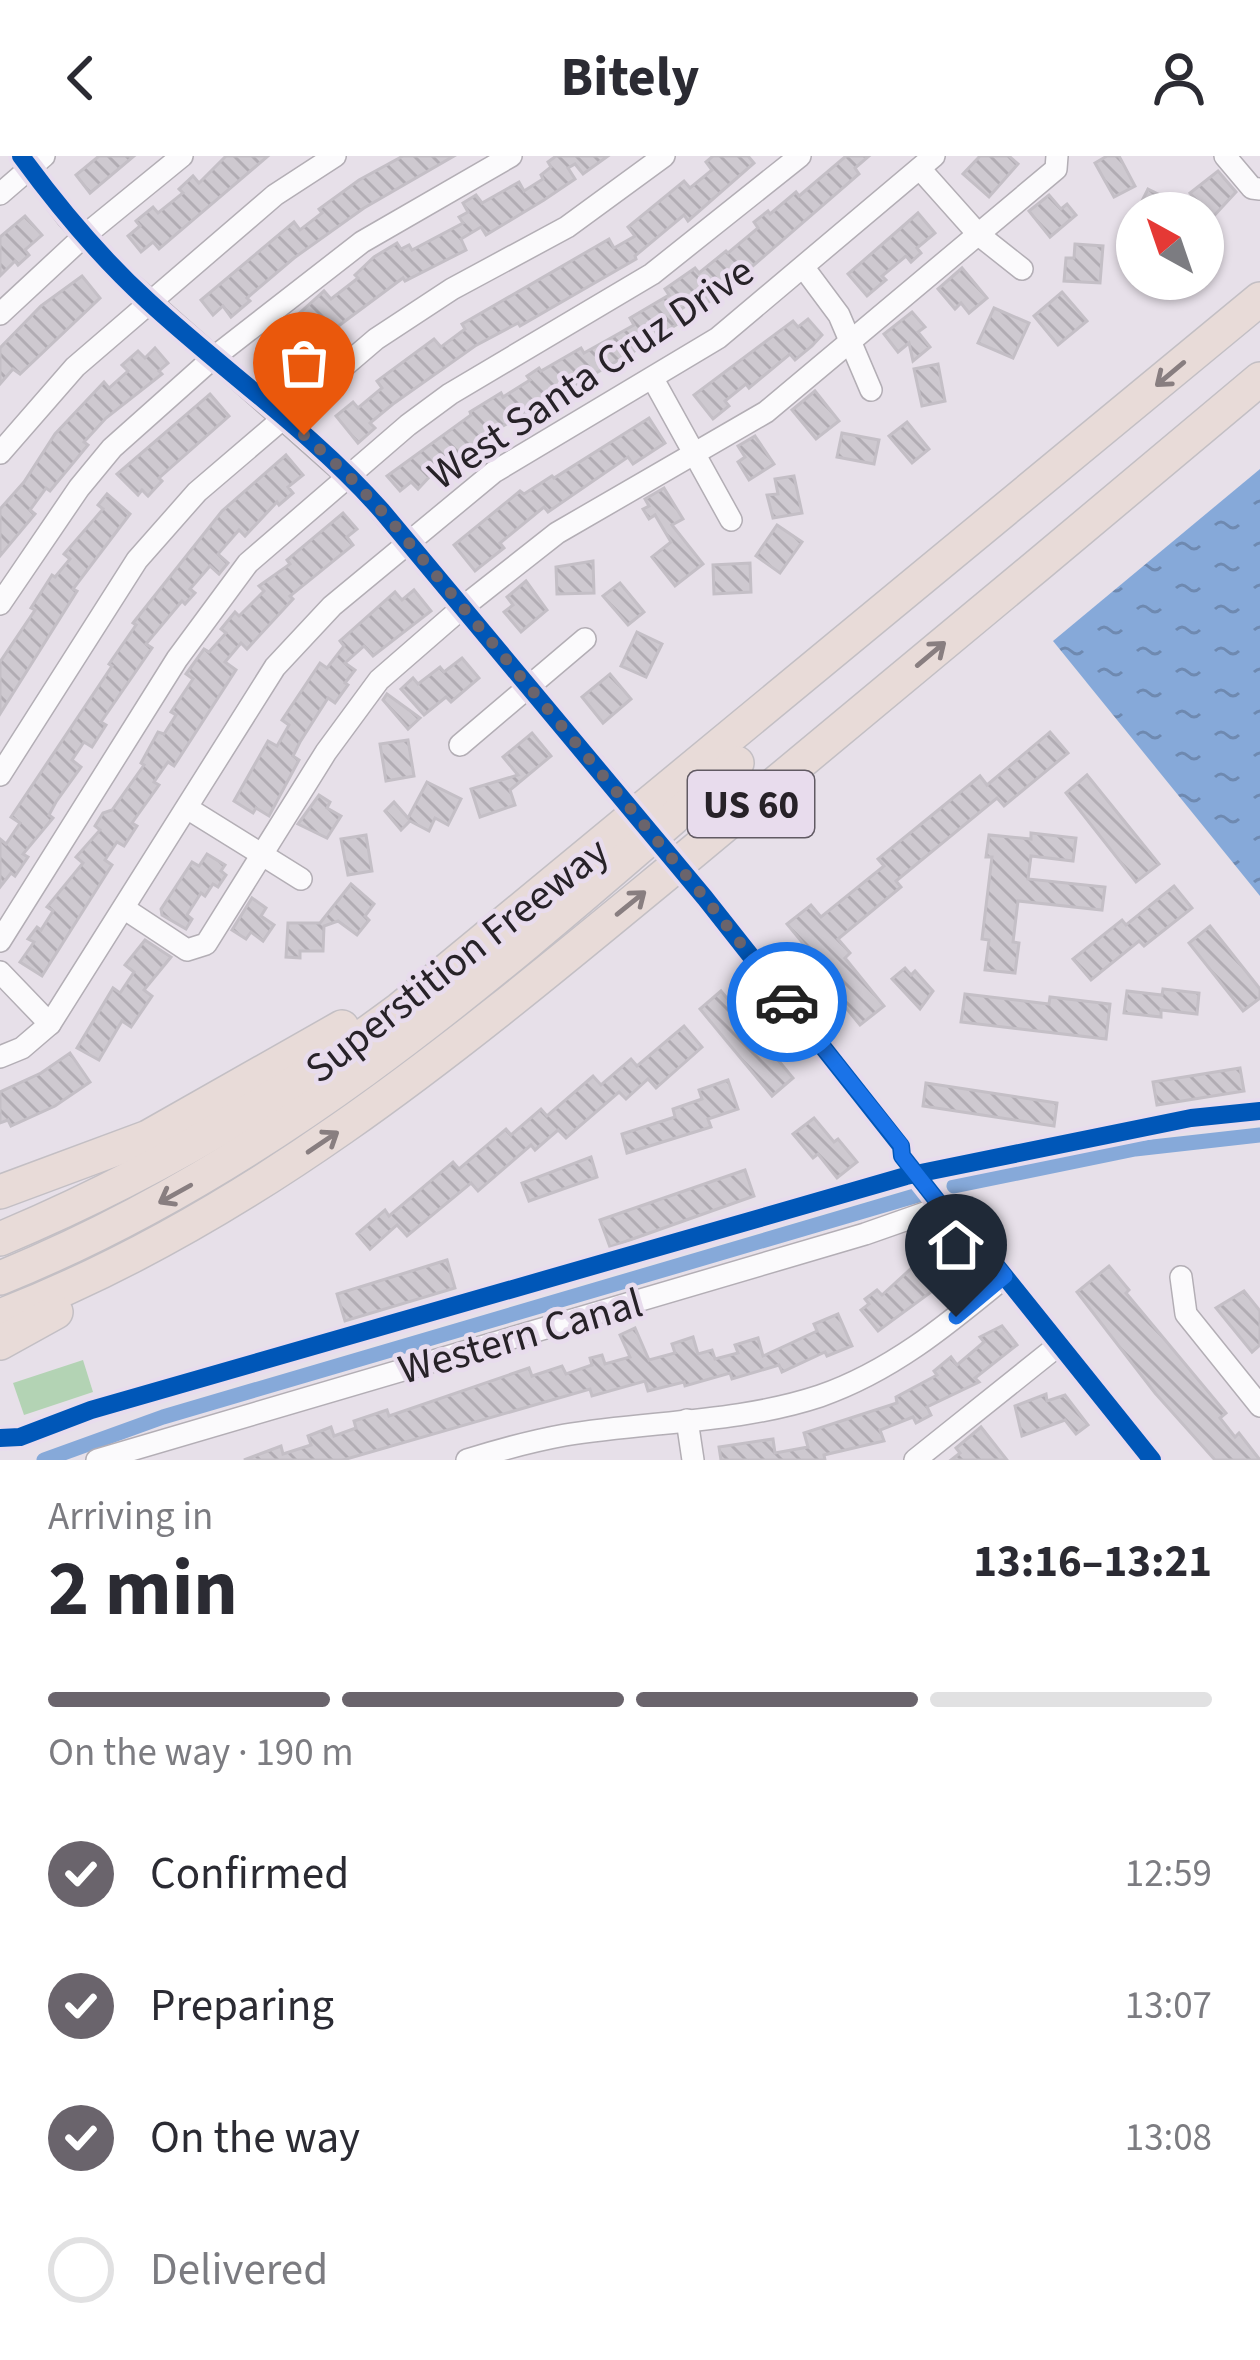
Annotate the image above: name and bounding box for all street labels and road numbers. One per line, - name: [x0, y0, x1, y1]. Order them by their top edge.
- street label: West Santa Cruz Drive: [416, 242, 766, 505]
- road number: US 60: [688, 771, 814, 837]
- street label: Superstition Freeway: [293, 823, 622, 1098]
- street label: Western Canal: [392, 1273, 649, 1400]

